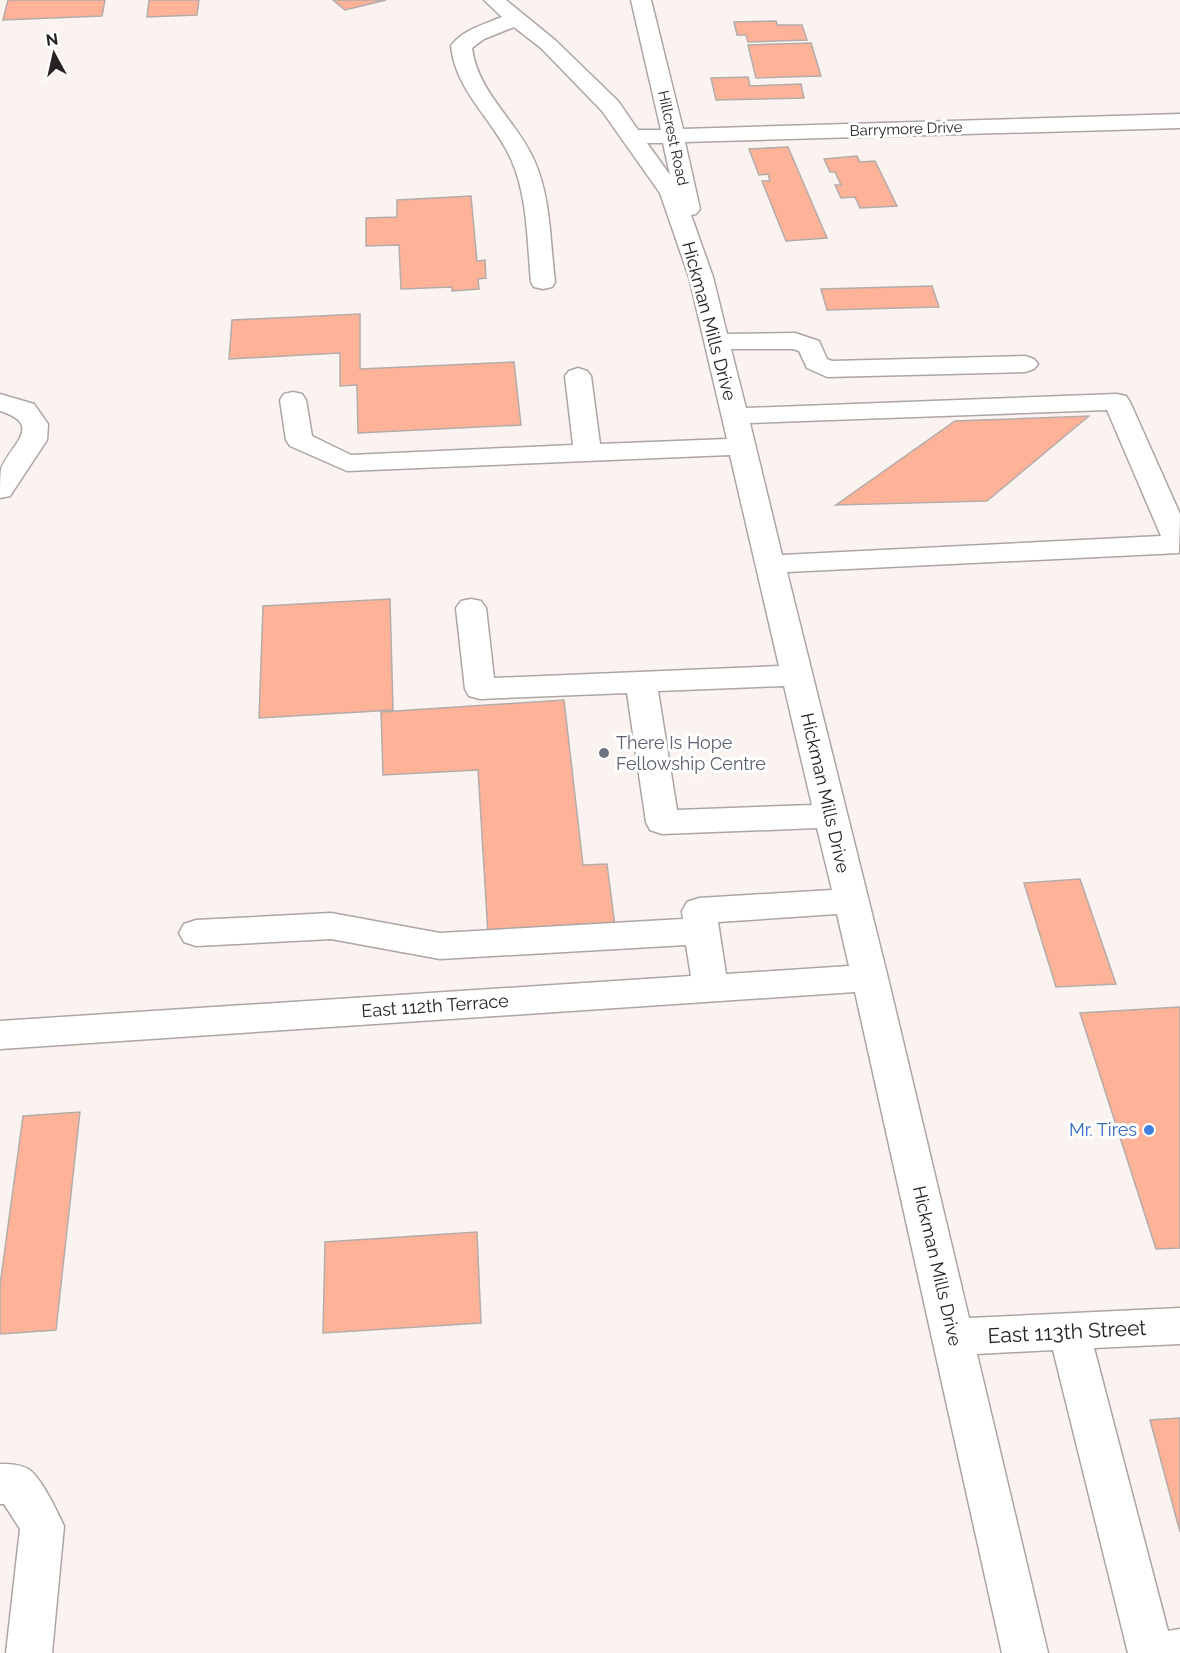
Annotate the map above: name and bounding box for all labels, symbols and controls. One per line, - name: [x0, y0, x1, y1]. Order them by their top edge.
- north arrow: [24, 24, 84, 84]
- text: N: [45, 29, 59, 50]
- street label: Hillcrest Road: [654, 89, 692, 187]
- street label: Barrymore Drive: [849, 118, 963, 140]
- street label: Hickman Mills Drive: [678, 239, 741, 403]
- street label: Hickman Mills Drive: [797, 711, 854, 875]
- place label: There Is Hope Fellowship Centre: [616, 732, 766, 774]
- marker: There Is Hope Fellowship Centre: [597, 746, 611, 760]
- street label: East 112th Terrace: [361, 990, 510, 1021]
- place label: Mr. Tires: [1069, 1119, 1137, 1140]
- marker: Mr. Tires: [1142, 1123, 1156, 1137]
- street label: Hickman Mills Drive: [909, 1184, 966, 1348]
- street label: East 113th Street: [987, 1315, 1147, 1348]

